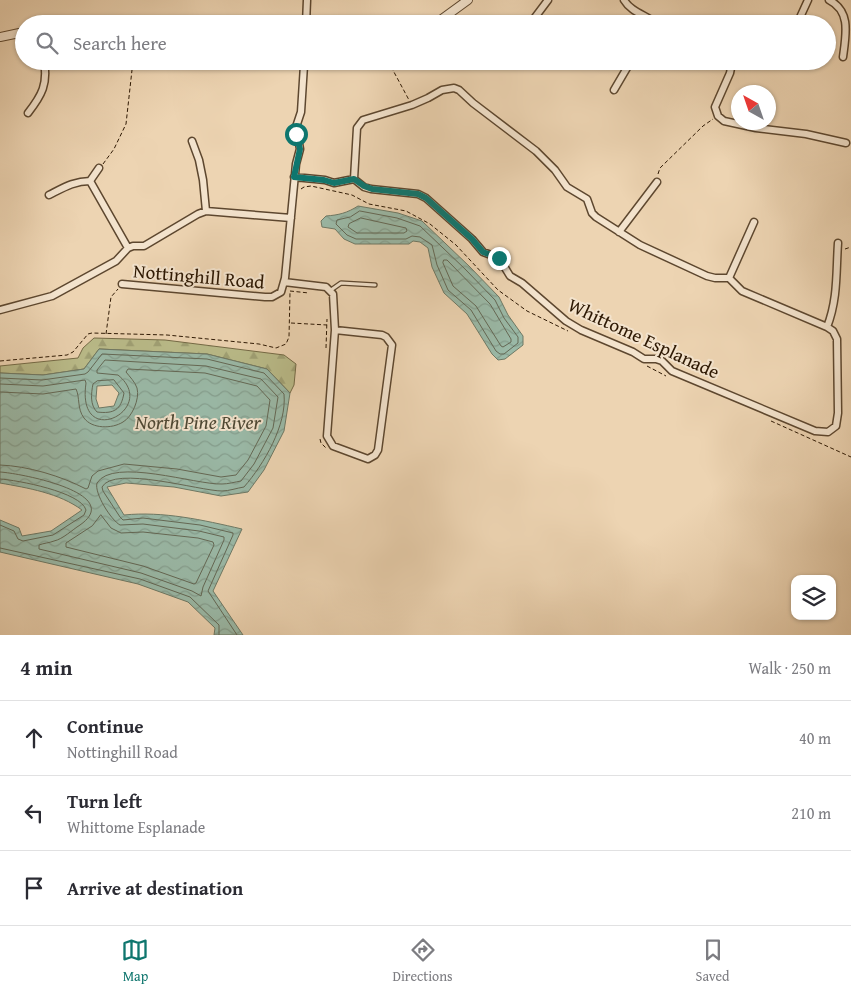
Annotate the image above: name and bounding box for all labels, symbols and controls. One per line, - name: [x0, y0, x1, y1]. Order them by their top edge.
- search box: [15, 15, 836, 70]
- icon: search: [33, 29, 61, 57]
- text: Search here: [73, 29, 167, 57]
- north arrow: [731, 85, 776, 130]
- route start: [285, 123, 308, 146]
- route end: [488, 247, 511, 270]
- street label: Nottinghill Road: [132, 256, 267, 296]
- street label: Whittome Esplanade: [564, 291, 724, 385]
- water label: North Pine River: [134, 407, 262, 436]
- map controls: [791, 575, 836, 620]
- button: layers: [791, 575, 836, 620]
- text: 4 min: [20, 652, 72, 683]
- text: Walk · 250 m: [748, 656, 831, 680]
- text: Continue: [67, 712, 144, 740]
- icon: ahead: [20, 724, 48, 752]
- text: 40 m: [799, 726, 831, 750]
- text: Nottinghill Road: [67, 740, 178, 764]
- text: Turn left: [67, 787, 142, 815]
- icon: left: [20, 799, 48, 827]
- text: 210 m: [791, 801, 831, 825]
- text: Whittome Esplanade: [67, 815, 205, 839]
- icon: arrive: [20, 874, 48, 902]
- text: Arrive at destination: [67, 874, 243, 902]
- tab: Map: [121, 936, 149, 986]
- tab: Directions: [392, 936, 453, 986]
- tab: Saved: [696, 936, 730, 986]

